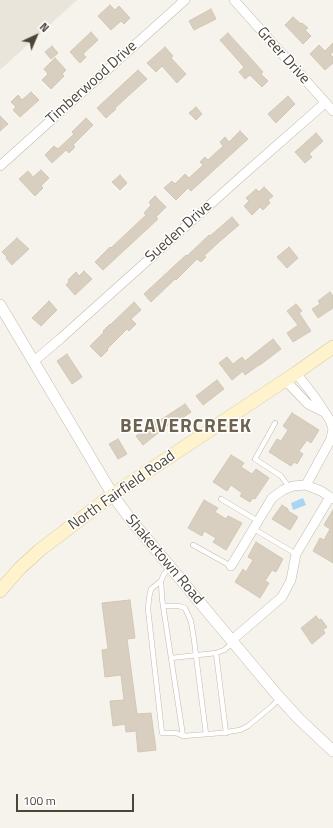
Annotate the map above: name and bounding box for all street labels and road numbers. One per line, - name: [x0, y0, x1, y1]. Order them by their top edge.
- street label: Greer Drive: [253, 24, 313, 88]
- street label: Timberwood Drive: [43, 38, 141, 128]
- street label: Sueden Drive: [142, 197, 216, 267]
- street label: North Fairfield Road: [65, 447, 179, 535]
- street label: Shakertown Road: [121, 511, 207, 609]

